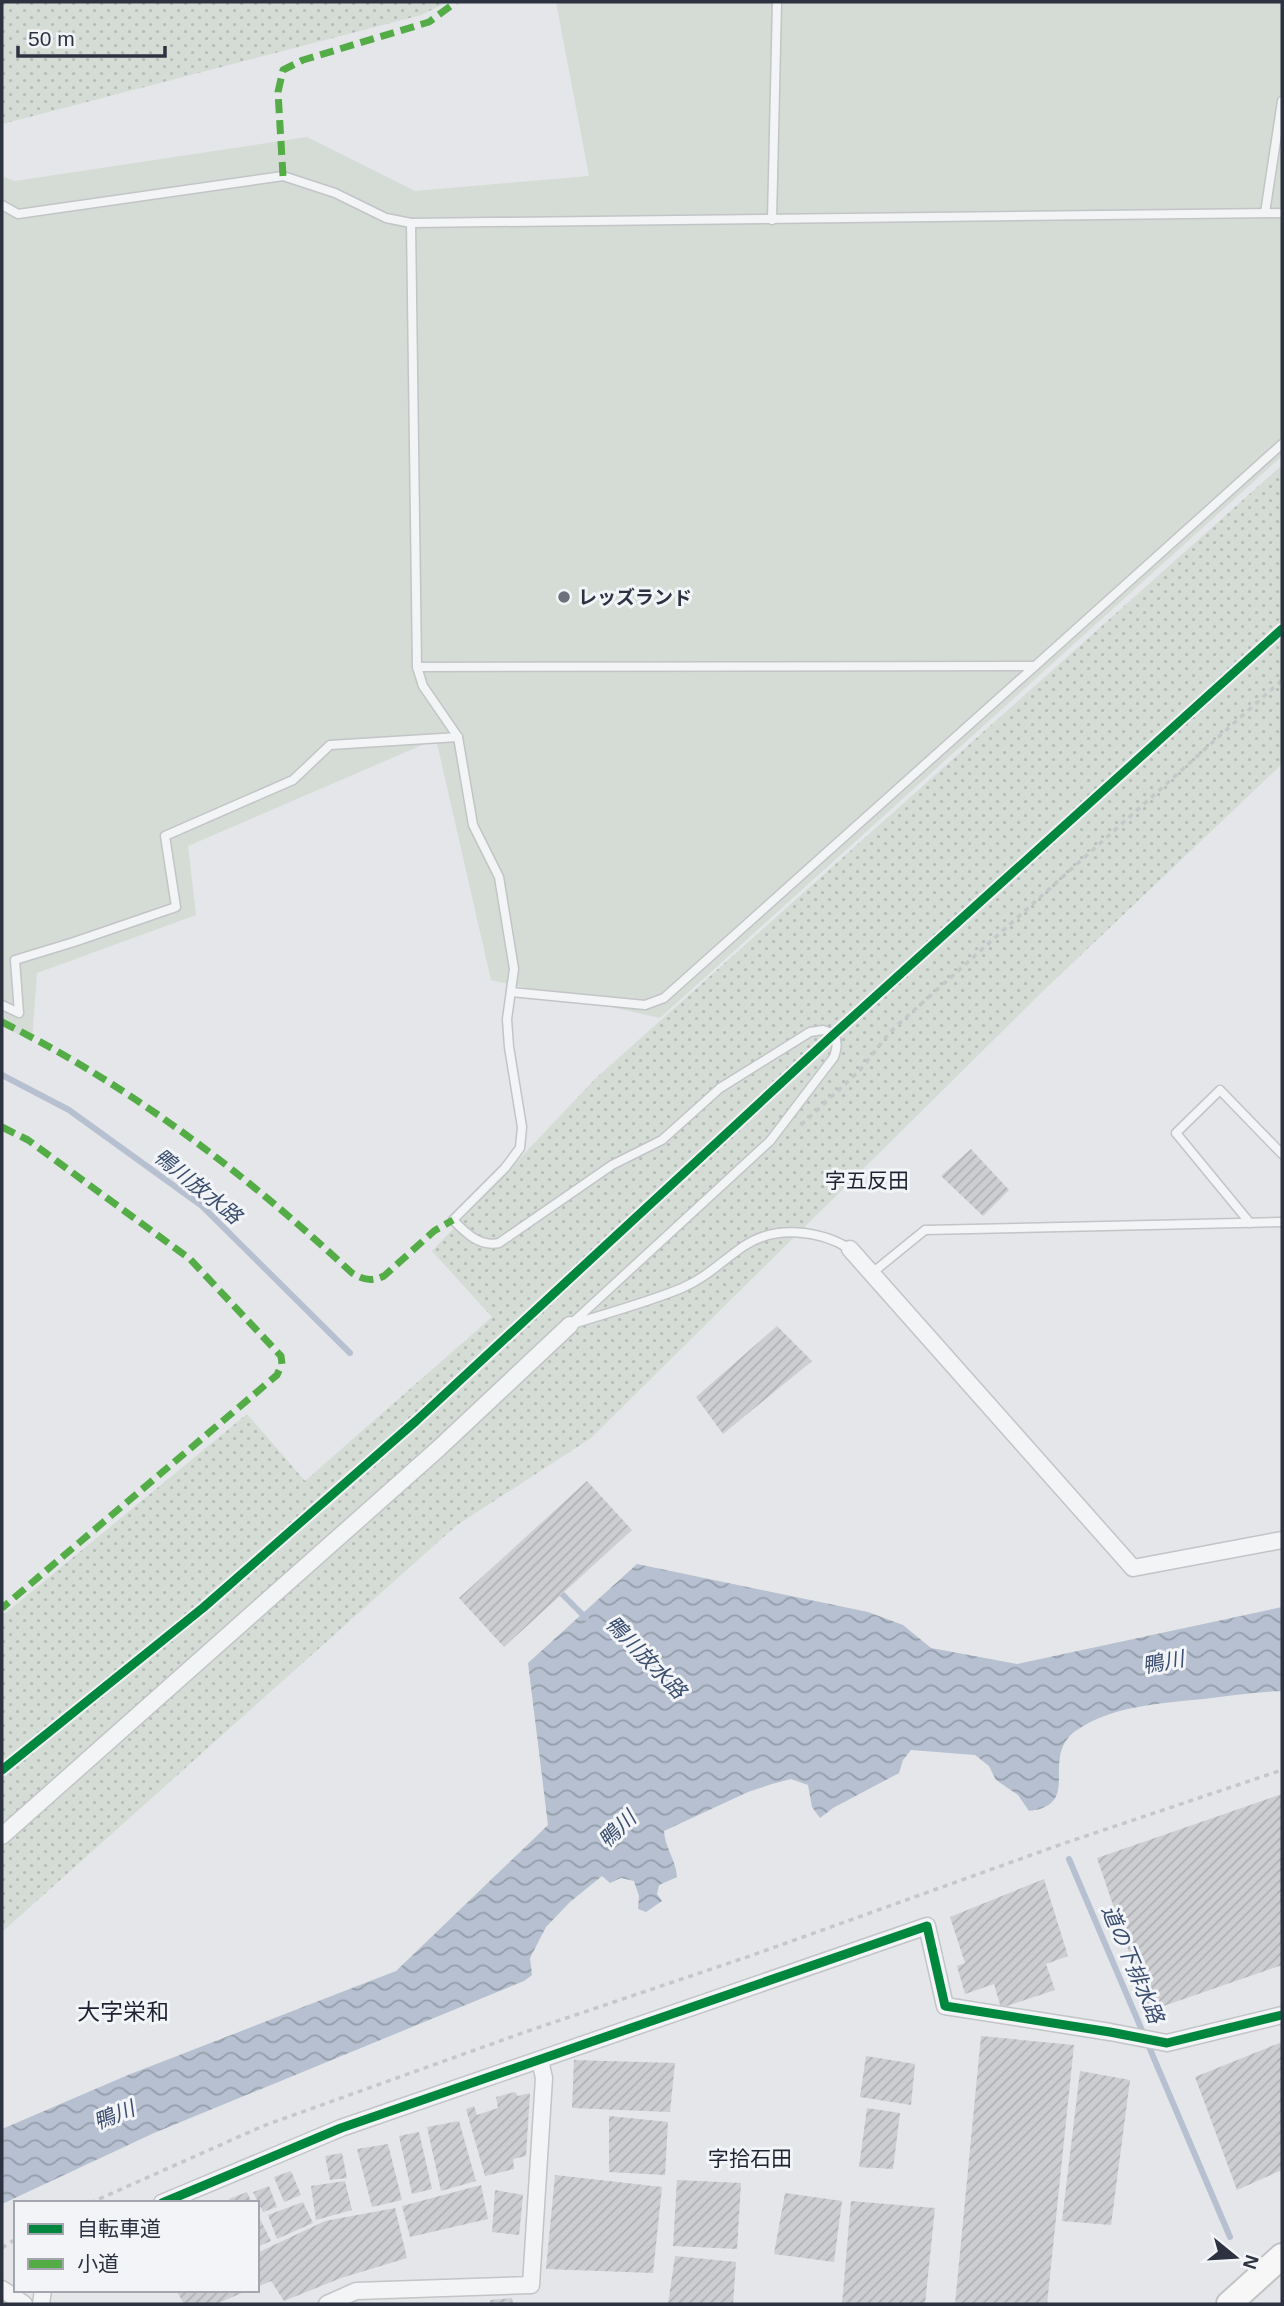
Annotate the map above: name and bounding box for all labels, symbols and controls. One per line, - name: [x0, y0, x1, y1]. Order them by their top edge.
- scale bar: [18, 14, 164, 58]
- text: 50 m: [28, 27, 75, 50]
- place label: レッズランド: [578, 587, 692, 608]
- marker: レッズランド: [556, 589, 572, 605]
- water label: 鴨川放水路: [150, 1144, 248, 1229]
- district label: 字五反田: [825, 1169, 909, 1192]
- water label: 鴨川放水路: [601, 1611, 692, 1704]
- water label: 鴨川: [1140, 1646, 1188, 1677]
- water label: 鴨川: [594, 1805, 642, 1852]
- water label: 道の下排水路: [1098, 1902, 1169, 2028]
- district label: 大字栄和: [77, 1999, 169, 2025]
- water label: 鴨川: [90, 2096, 140, 2134]
- district label: 字拾石田: [708, 2147, 792, 2170]
- legend: [14, 2201, 259, 2292]
- text: 自転車道: [77, 2217, 161, 2240]
- north arrow: [1200, 2222, 1270, 2292]
- text: 小道: [77, 2252, 119, 2275]
- text: N: [1239, 2252, 1263, 2272]

